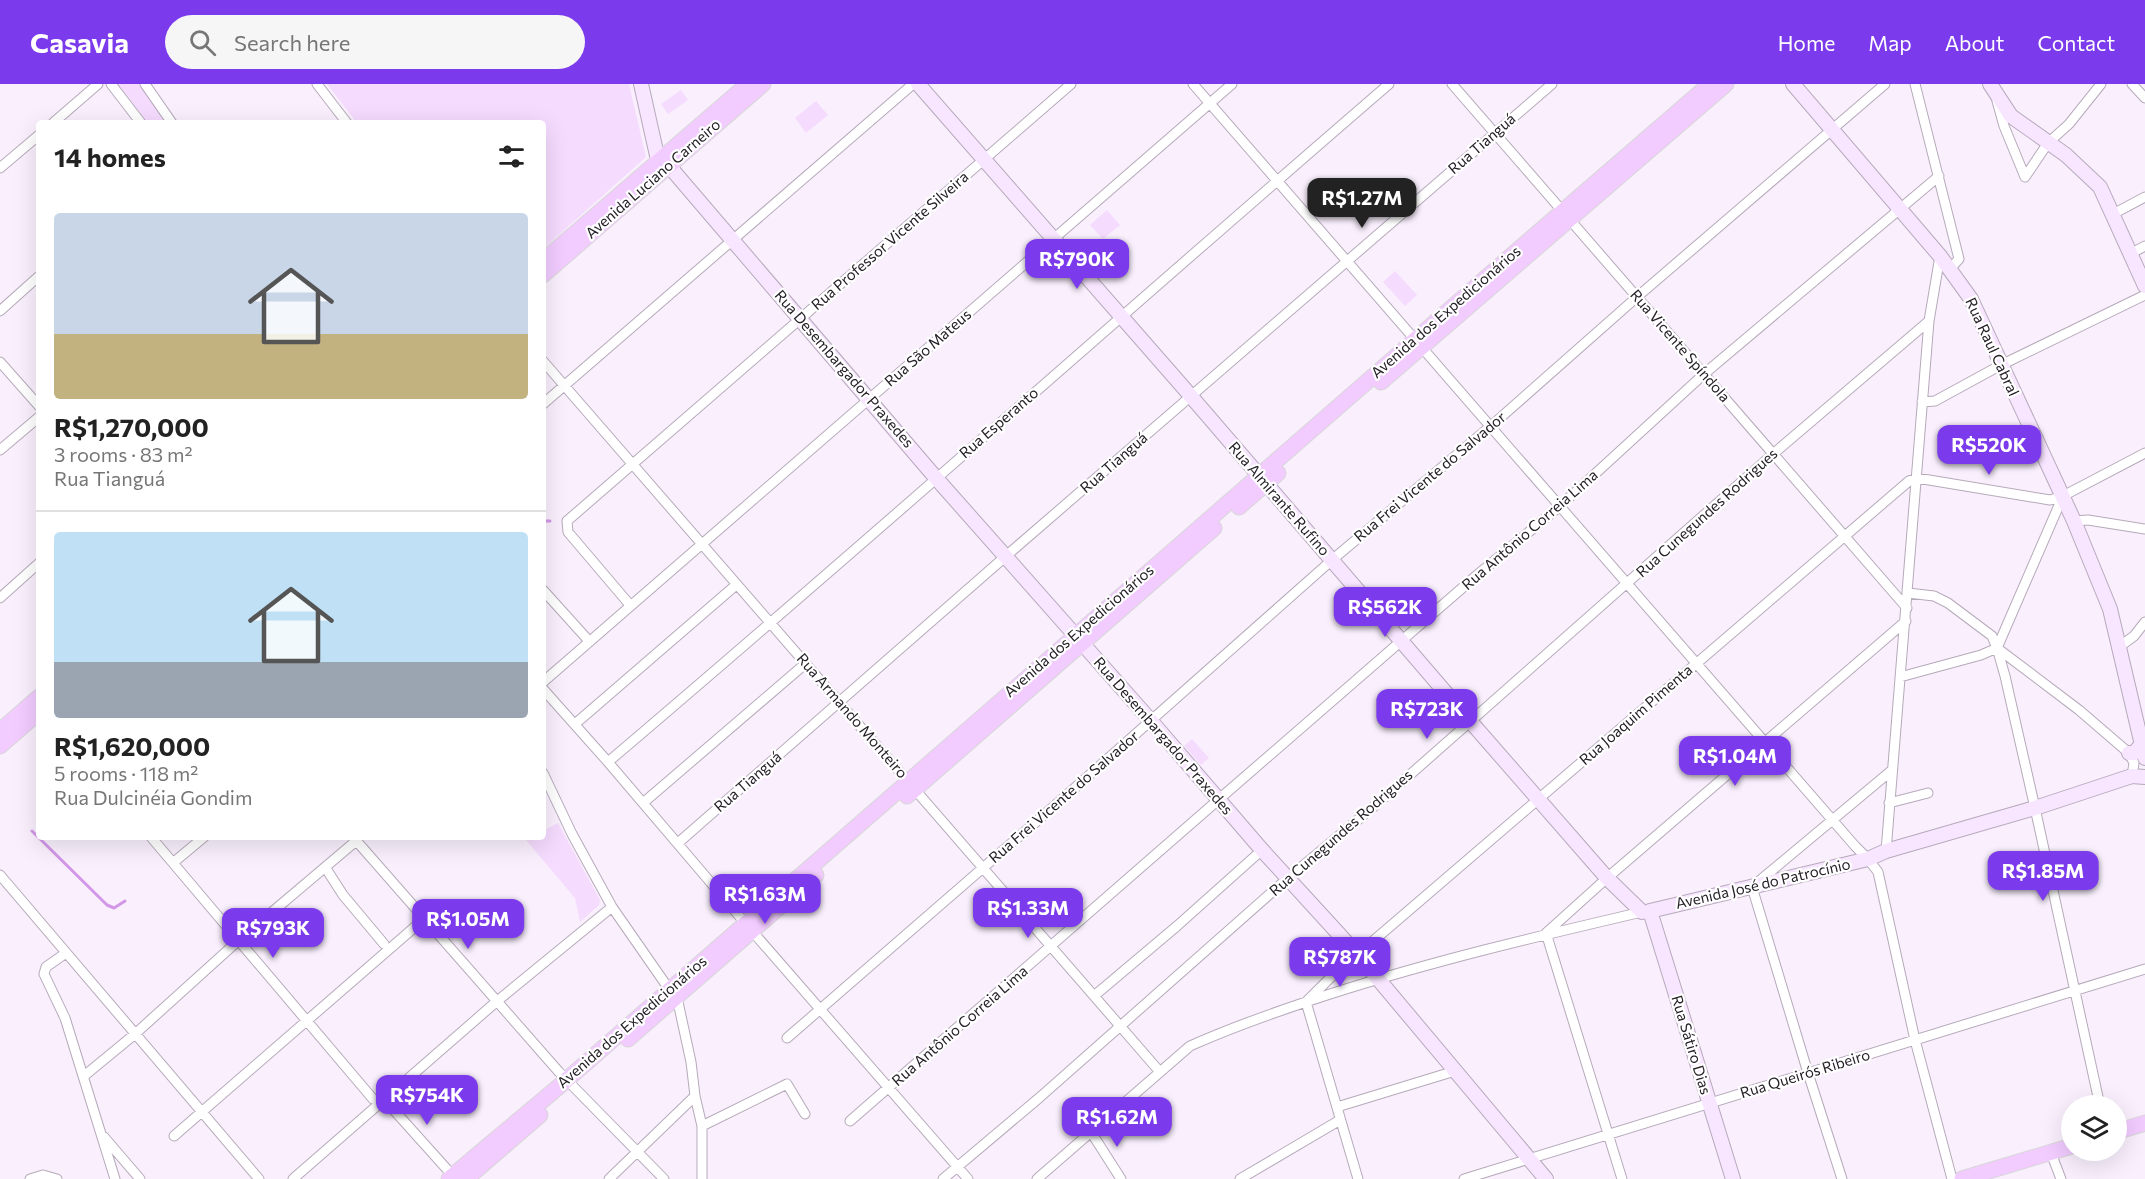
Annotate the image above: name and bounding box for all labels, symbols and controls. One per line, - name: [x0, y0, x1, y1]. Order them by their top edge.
- search box: [165, 15, 585, 69]
- text: Casavia: [30, 25, 129, 59]
- icon: search: [186, 26, 219, 59]
- text: Search here: [234, 29, 350, 56]
- text: Home: [1778, 30, 1835, 55]
- text: Map: [1868, 30, 1912, 55]
- text: About: [1945, 30, 2004, 55]
- text: Contact: [2037, 30, 2115, 55]
- street label: Rua Tianguá: [1444, 109, 1519, 177]
- street label: Avenida Luciano Carneiro: [581, 115, 723, 242]
- icon: filters: [495, 140, 528, 173]
- text: 14 homes: [54, 141, 166, 172]
- street label: Rua Professor Vicente Silveira: [807, 167, 972, 313]
- pin: R$1.27M: [1307, 178, 1417, 229]
- text: R$1.27M: [1321, 185, 1403, 209]
- pin: R$790K: [1028, 239, 1126, 290]
- street label: Avenida dos Expedicionários: [1367, 241, 1524, 381]
- text: R$790K: [1039, 246, 1115, 270]
- icon: home: [237, 252, 345, 360]
- street label: Rua Vicente Spíndola: [1627, 285, 1735, 405]
- street label: Rua Desembargador Praxedes: [771, 286, 918, 451]
- street label: Rua Raul Cabral: [1962, 295, 2024, 399]
- street label: Rua São Mateus: [880, 305, 974, 390]
- street label: Rua Esperanto: [955, 383, 1042, 461]
- street label: Rua Frei Vicente do Salvador: [1350, 407, 1509, 545]
- text: R$1,270,000: [54, 411, 209, 442]
- pin: R$520K: [1940, 425, 2038, 476]
- street label: Rua Tianguá: [1076, 428, 1151, 496]
- text: R$520K: [1951, 432, 2027, 456]
- street label: Rua Almirante Rufino: [1225, 438, 1334, 559]
- text: 3 rooms · 83 m²: [54, 442, 193, 466]
- street label: Rua Cunegundes Rodrigues: [1632, 444, 1781, 580]
- street label: Rua Antônio Correia Lima: [1458, 465, 1601, 593]
- text: Rua Tianguá: [54, 466, 165, 490]
- street label: Avenida dos Expedicionários: [1000, 560, 1157, 700]
- icon: home: [237, 571, 345, 679]
- pin: R$562K: [1336, 587, 1434, 638]
- text: R$562K: [1348, 594, 1422, 618]
- street label: Rua Armando Monteiro: [794, 649, 912, 782]
- street label: Rua Desembargador Praxedes: [1090, 653, 1237, 818]
- street label: Rua Joaquim Pimenta: [1575, 660, 1696, 768]
- pin: R$723K: [1378, 689, 1476, 740]
- text: R$723K: [1390, 696, 1464, 720]
- street label: Rua Frei Vicente do Salvador: [985, 726, 1142, 866]
- text: R$1,620,000: [54, 730, 210, 761]
- pin: R$1.04M: [1680, 736, 1790, 787]
- text: R$1.04M: [1693, 743, 1777, 767]
- street label: Rua Tianguá: [710, 747, 785, 815]
- text: 5 rooms · 118 m²: [54, 761, 198, 785]
- street label: Rua Cunegundes Rodrigues: [1265, 765, 1416, 899]
- text: Rua Dulcinéia Gondim: [54, 785, 252, 809]
- pin: R$1.85M: [1988, 851, 2098, 902]
- street label: Avenida José do Patrocínio: [1674, 854, 1852, 912]
- text: R$1.85M: [2002, 858, 2084, 882]
- pin: R$1.63M: [710, 874, 820, 925]
- text: R$1.63M: [724, 881, 806, 905]
- pin: R$1.33M: [973, 888, 1083, 939]
- text: R$1.33M: [987, 895, 1069, 919]
- pin: R$1.05M: [413, 899, 523, 950]
- text: R$1.05M: [426, 906, 510, 930]
- pin: R$793K: [224, 908, 322, 959]
- text: R$793K: [236, 915, 310, 939]
- pin: R$787K: [1291, 937, 1389, 988]
- text: R$787K: [1303, 944, 1377, 968]
- street label: Avenida dos Expedicionários: [553, 951, 710, 1091]
- street label: Rua Antônio Correia Lima: [888, 961, 1031, 1089]
- street label: Rua Sátiro Dias: [1668, 993, 1716, 1097]
- street label: Rua Queirós Ribeiro: [1738, 1045, 1872, 1101]
- pin: R$754K: [378, 1075, 476, 1126]
- text: R$754K: [390, 1082, 464, 1106]
- map controls: [2061, 1095, 2127, 1161]
- button: layers: [2061, 1095, 2127, 1161]
- pin: R$1.62M: [1062, 1097, 1172, 1148]
- text: R$1.62M: [1076, 1104, 1158, 1128]

